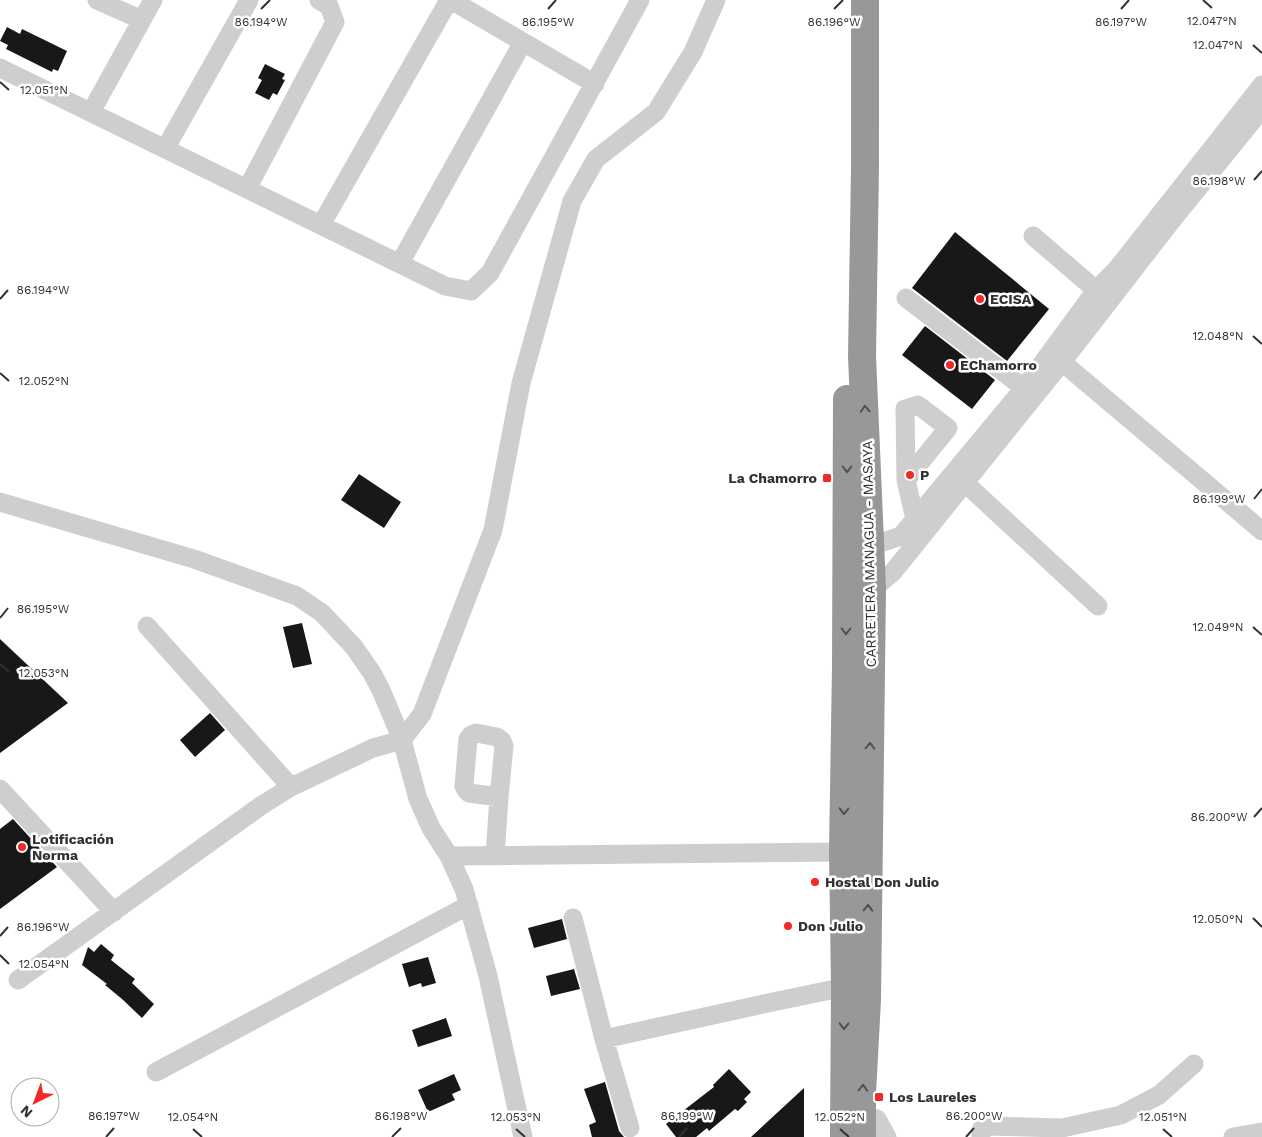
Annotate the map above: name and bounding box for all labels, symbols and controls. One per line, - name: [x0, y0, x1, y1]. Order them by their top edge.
- text: 12.047°N: [1187, 14, 1237, 28]
- text: 86.194°W: [235, 15, 288, 29]
- text: 86.195°W: [522, 15, 575, 29]
- text: 86.196°W: [808, 15, 861, 29]
- text: 86.197°W: [1095, 15, 1148, 29]
- text: 12.047°N: [1193, 38, 1243, 52]
- text: 12.051°N: [20, 83, 68, 97]
- text: 86.198°W: [1193, 174, 1246, 188]
- text: 86.194°W: [17, 283, 70, 297]
- place label: ECISA: [990, 291, 1032, 307]
- marker: ECISA: [974, 293, 986, 305]
- text: 12.048°N: [1192, 329, 1244, 343]
- place label: EChamorro: [960, 357, 1037, 373]
- marker: EChamorro: [944, 359, 956, 371]
- text: 12.052°N: [19, 374, 69, 388]
- one-way arrow: [859, 404, 870, 412]
- street label: CARRETERA MANAGUA - MASAYA: [859, 441, 879, 667]
- one-way arrow: [842, 465, 852, 473]
- place label: P: [920, 467, 929, 483]
- marker: P: [904, 469, 916, 481]
- place label: La Chamorro: [728, 470, 817, 486]
- marker: La Chamorro: [821, 472, 833, 484]
- text: 86.199°W: [1192, 492, 1246, 506]
- text: 86.195°W: [17, 602, 70, 616]
- text: 12.049°N: [1192, 620, 1244, 634]
- one-way arrow: [841, 628, 851, 635]
- text: 12.053°N: [19, 666, 69, 680]
- one-way arrow: [865, 742, 876, 750]
- one-way arrow: [839, 808, 849, 815]
- text: 86.200°W: [1191, 810, 1248, 824]
- place label: Lotificación Norma: [32, 831, 114, 863]
- marker: Lotificación Norma: [16, 841, 28, 853]
- place label: Hostal Don Julio: [825, 874, 939, 890]
- marker: Hostal Don Julio: [809, 876, 821, 888]
- one-way arrow: [863, 904, 874, 912]
- text: 12.050°N: [1193, 912, 1243, 926]
- place label: Don Julio: [798, 918, 863, 934]
- text: 86.196°W: [17, 920, 70, 934]
- marker: Don Julio: [782, 920, 794, 932]
- text: 12.054°N: [19, 957, 69, 971]
- one-way arrow: [839, 1022, 849, 1030]
- north arrow: [10, 1077, 60, 1127]
- one-way arrow: [857, 1084, 868, 1092]
- place label: Los Laureles: [889, 1089, 977, 1105]
- marker: Los Laureles: [873, 1091, 885, 1103]
- text: N: [17, 1102, 36, 1121]
- text: 86.197°W: [88, 1109, 141, 1123]
- text: 86.198°W: [375, 1109, 428, 1123]
- text: 86.199°W: [660, 1109, 714, 1123]
- text: 86.200°W: [946, 1109, 1003, 1123]
- text: 12.054°N: [168, 1110, 218, 1124]
- text: 12.053°N: [491, 1110, 541, 1124]
- text: 12.052°N: [815, 1110, 865, 1124]
- text: 12.051°N: [1139, 1110, 1187, 1124]

